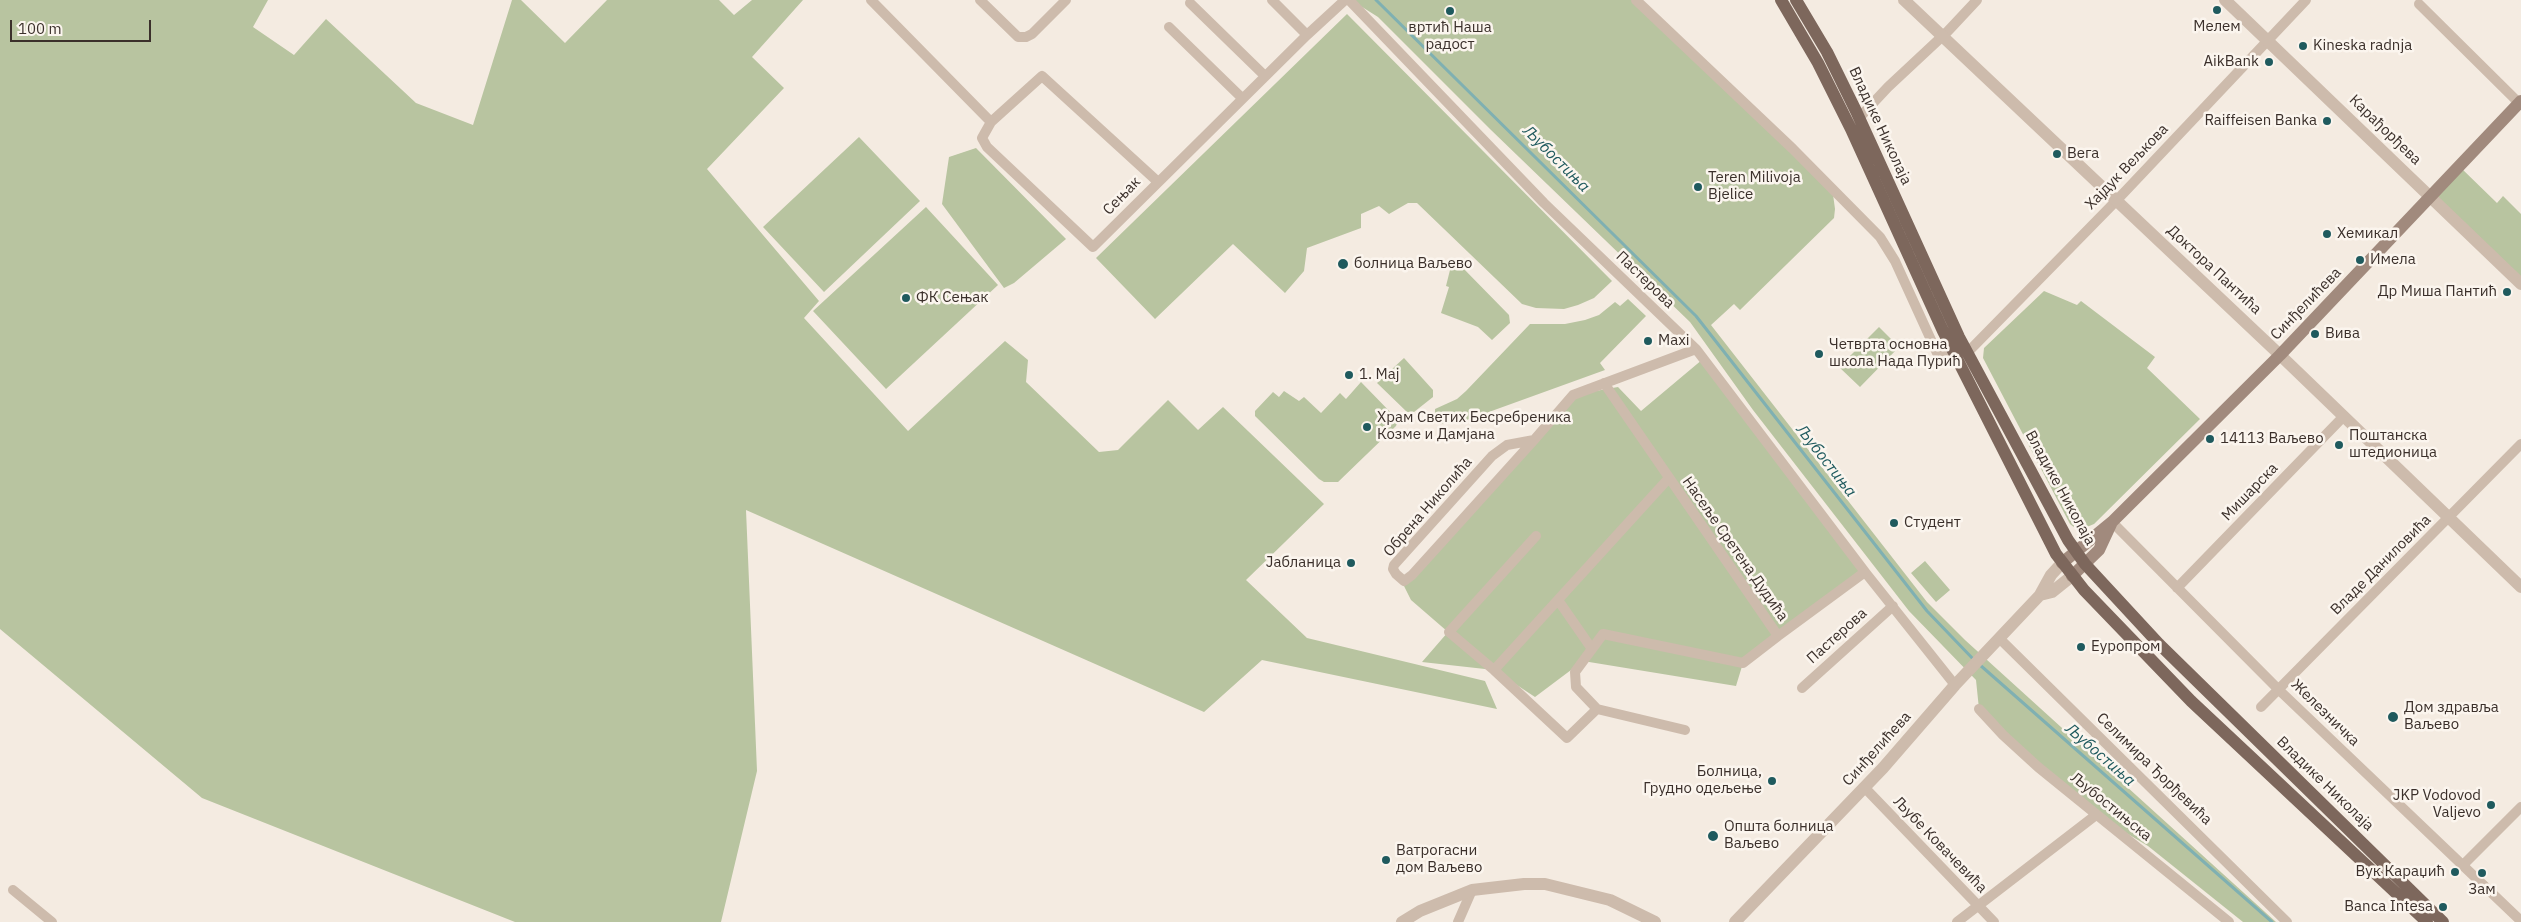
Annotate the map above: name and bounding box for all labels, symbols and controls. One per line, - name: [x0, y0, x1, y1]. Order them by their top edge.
- marker: Мелем: [2211, 4, 2223, 16]
- marker: вртић Наша радост: [1444, 5, 1456, 17]
- scale bar: [12, 10, 154, 42]
- place label: Мелем: [2193, 18, 2241, 36]
- text: 100 m: [18, 19, 62, 38]
- place label: вртић Наша радост: [1408, 19, 1492, 54]
- place label: Kineska radnja: [2313, 37, 2412, 55]
- marker: Kineska radnja: [2297, 40, 2309, 52]
- place label: AikBank: [2204, 53, 2259, 71]
- marker: AikBank: [2263, 56, 2275, 68]
- street label: Владике Николаја: [1845, 64, 1915, 188]
- street label: Карађорђева: [2345, 91, 2425, 169]
- place label: Raiffeisen Banka: [2204, 112, 2317, 130]
- marker: Raiffeisen Banka: [2321, 115, 2333, 127]
- street label: Хајдук Вељкова: [2082, 121, 2172, 213]
- water label: Љубостиња: [1519, 122, 1593, 196]
- place label: Вега: [2067, 145, 2099, 163]
- marker: Вега: [2051, 148, 2063, 160]
- place label: Teren Milivoja Bjelice: [1708, 169, 1801, 204]
- street label: Сењак: [1099, 173, 1145, 219]
- marker: Teren Milivoja Bjelice: [1692, 181, 1704, 193]
- street label: Доктора Пантића: [2163, 222, 2265, 318]
- place label: Хемикал: [2337, 225, 2398, 243]
- marker: Хемикал: [2321, 228, 2333, 240]
- street label: Пастерова: [1612, 248, 1678, 312]
- place label: Имела: [2370, 251, 2416, 269]
- marker: Имела: [2354, 254, 2366, 266]
- place label: болница Ваљево: [1354, 255, 1472, 273]
- marker: болница Ваљево: [1336, 257, 1350, 271]
- street label: Синђелићева: [2267, 264, 2345, 344]
- place label: Др Миша Пантић: [2378, 283, 2497, 301]
- marker: Др Миша Пантић: [2501, 286, 2513, 298]
- place label: ФК Сењак: [916, 289, 988, 307]
- marker: ФК Сењак: [900, 292, 912, 304]
- place label: Вива: [2325, 325, 2360, 343]
- marker: Вива: [2309, 328, 2321, 340]
- place label: Maxi: [1658, 332, 1690, 350]
- marker: Maxi: [1642, 335, 1654, 347]
- place label: Четврта основна школа Нада Пурић: [1829, 336, 1961, 371]
- marker: Четврта основна школа Нада Пурић: [1813, 348, 1825, 360]
- place label: 1. Мај: [1359, 366, 1400, 384]
- marker: 1. Мај: [1343, 369, 1355, 381]
- place label: Храм Светих Бесребреника Козме и Дамјана: [1377, 409, 1571, 444]
- marker: Храм Светих Бесребреника Козме и Дамјана: [1361, 421, 1373, 433]
- water label: Љубостиња: [1792, 421, 1860, 501]
- place label: Поштанска штедионица: [2349, 427, 2437, 462]
- street label: Владике Николаја: [2021, 428, 2099, 548]
- place label: 14113 Ваљево: [2220, 430, 2324, 448]
- marker: 14113 Ваљево: [2204, 433, 2216, 445]
- marker: Поштанска штедионица: [2333, 439, 2345, 451]
- street label: Обрена Николића: [1380, 454, 1476, 560]
- street label: Мишарска: [2218, 459, 2282, 525]
- street label: Насеље Сретена Дудића: [1678, 473, 1792, 625]
- street label: Владе Даниловића: [2327, 511, 2435, 619]
- place label: Студент: [1904, 514, 1961, 532]
- marker: Студент: [1888, 517, 1900, 529]
- place label: Јабланица: [1266, 554, 1341, 572]
- marker: Јабланица: [1345, 557, 1357, 569]
- street label: Пастерова: [1803, 604, 1871, 668]
- place label: Еуропром: [2091, 638, 2160, 656]
- marker: Еуропром: [2075, 641, 2087, 653]
- street label: Железничка: [2287, 676, 2363, 750]
- place label: Дом здравља Ваљево: [2404, 699, 2499, 734]
- street label: Синђелићева: [1839, 708, 1915, 790]
- street label: Селимира Ђорђевића: [2092, 709, 2216, 829]
- marker: Дом здравља Ваљево: [2386, 710, 2400, 724]
- water label: Љубостиња: [2061, 719, 2139, 791]
- street label: Владике Николаја: [2273, 733, 2377, 835]
- place label: Болница, Грудно одељење: [1643, 763, 1762, 798]
- street label: Љубостињска: [2067, 769, 2155, 845]
- marker: Болница, Грудно одељење: [1766, 775, 1778, 787]
- place label: JKP Vodovod Valjevo: [2393, 787, 2481, 822]
- street label: Љубе Ковачевића: [1889, 793, 1991, 897]
- marker: JKP Vodovod Valjevo: [2485, 799, 2497, 811]
- place label: Општа болница Ваљево: [1724, 818, 1834, 853]
- marker: Општа болница Ваљево: [1706, 829, 1720, 843]
- place label: Ватрогасни дом Ваљево: [1396, 842, 1482, 877]
- marker: Ватрогасни дом Ваљево: [1380, 854, 1392, 866]
- place label: Вук Караџић: [2356, 863, 2445, 881]
- marker: Вук Караџић: [2449, 866, 2461, 878]
- marker: Зам: [2476, 867, 2488, 879]
- place label: Зам: [2468, 881, 2496, 899]
- place label: Banca Intesa: [2344, 898, 2433, 916]
- marker: Banca Intesa: [2437, 901, 2449, 913]

